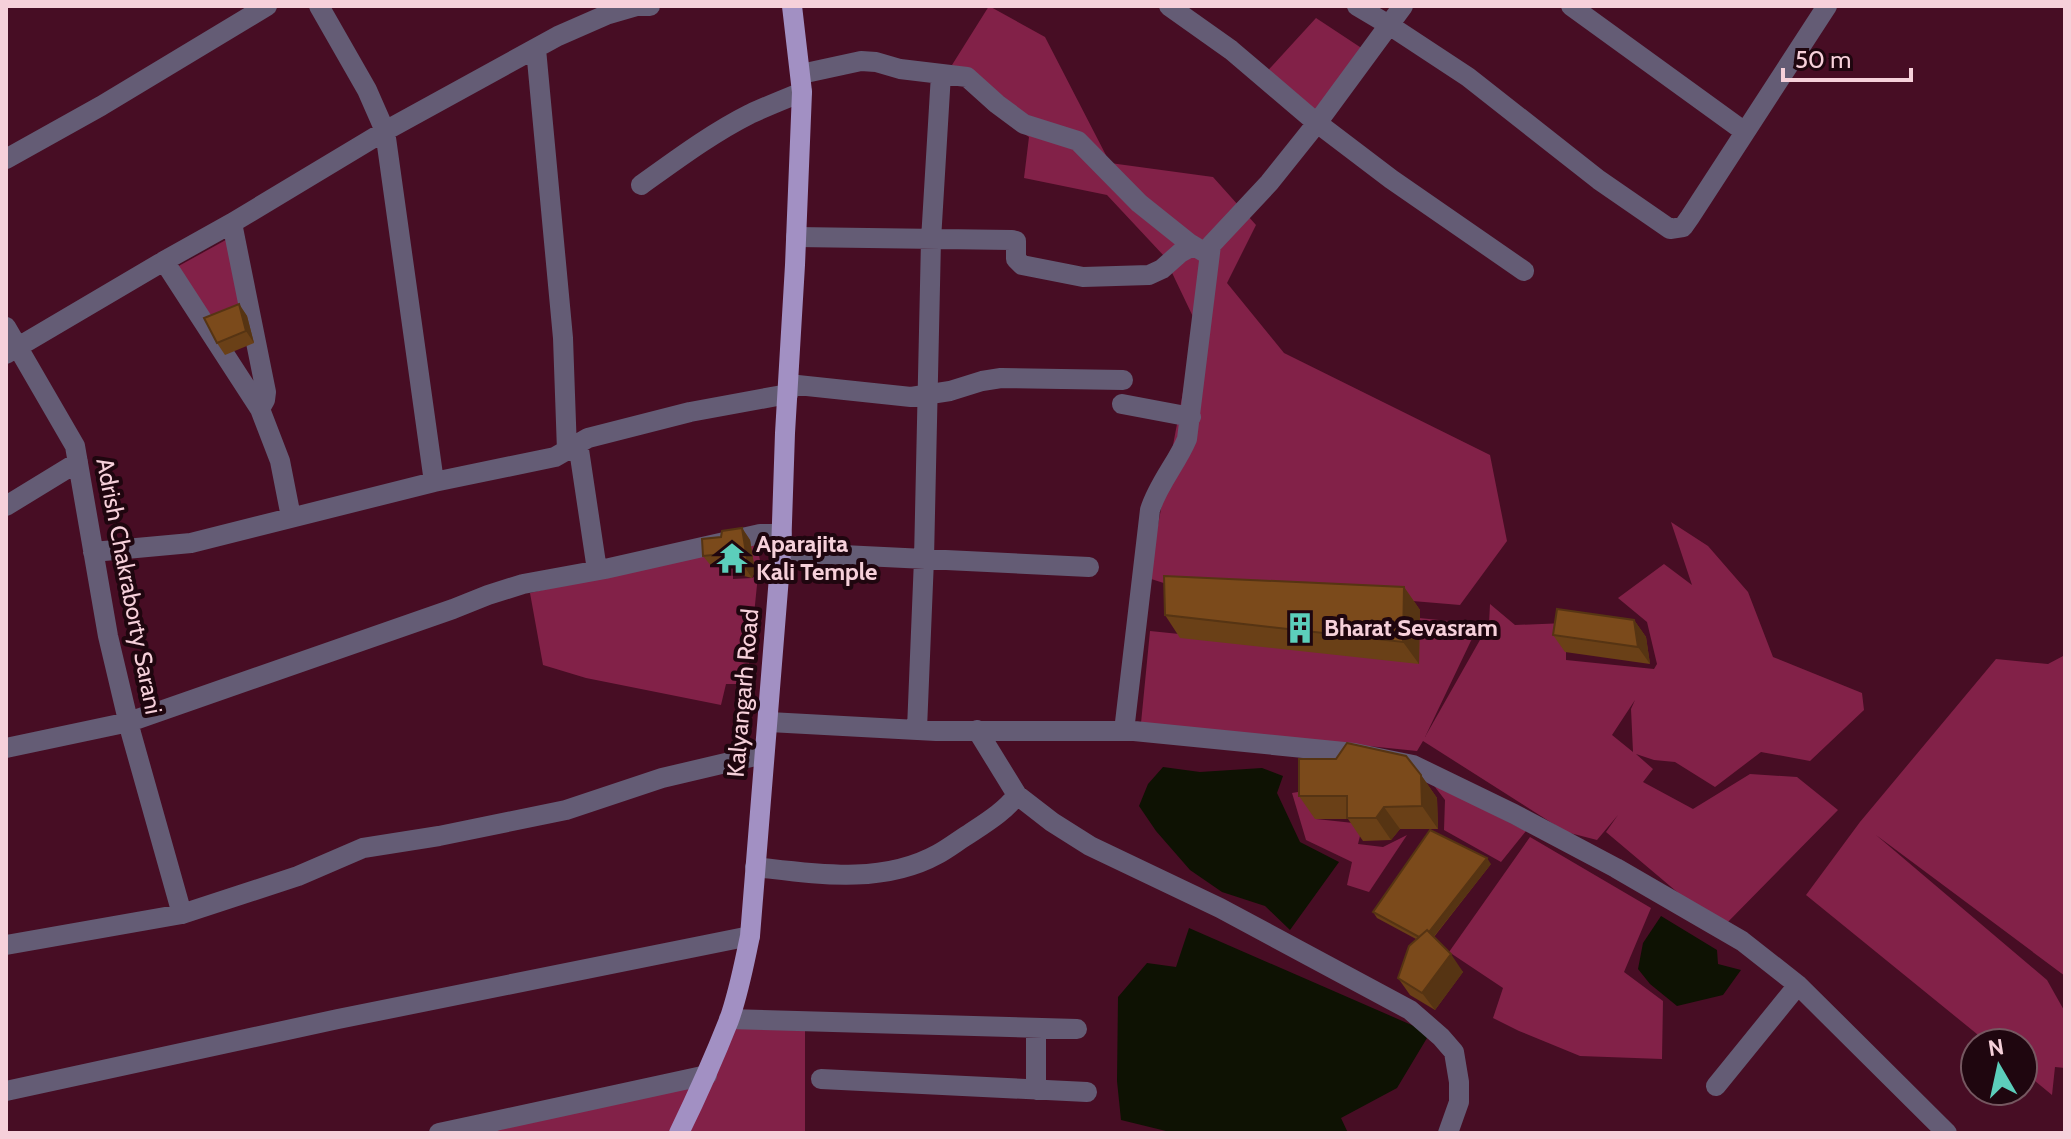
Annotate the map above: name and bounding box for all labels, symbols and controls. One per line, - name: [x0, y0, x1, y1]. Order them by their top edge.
- scale bar: [1783, 32, 1911, 82]
- text: 50 m: [1795, 45, 1851, 74]
- street label: Adrish Chakraborty Sarani: [90, 455, 169, 717]
- place label: Aparajita Kali Temple: [756, 529, 877, 586]
- temple icon: Aparajita Kali Temple: [715, 541, 749, 575]
- street label: Kalyangarh Road: [721, 607, 764, 778]
- building icon: Bharat Sevasram: [1283, 611, 1317, 645]
- place label: Bharat Sevasram: [1324, 613, 1498, 642]
- north arrow: [1959, 1027, 2039, 1107]
- text: N: [1986, 1033, 2006, 1062]

